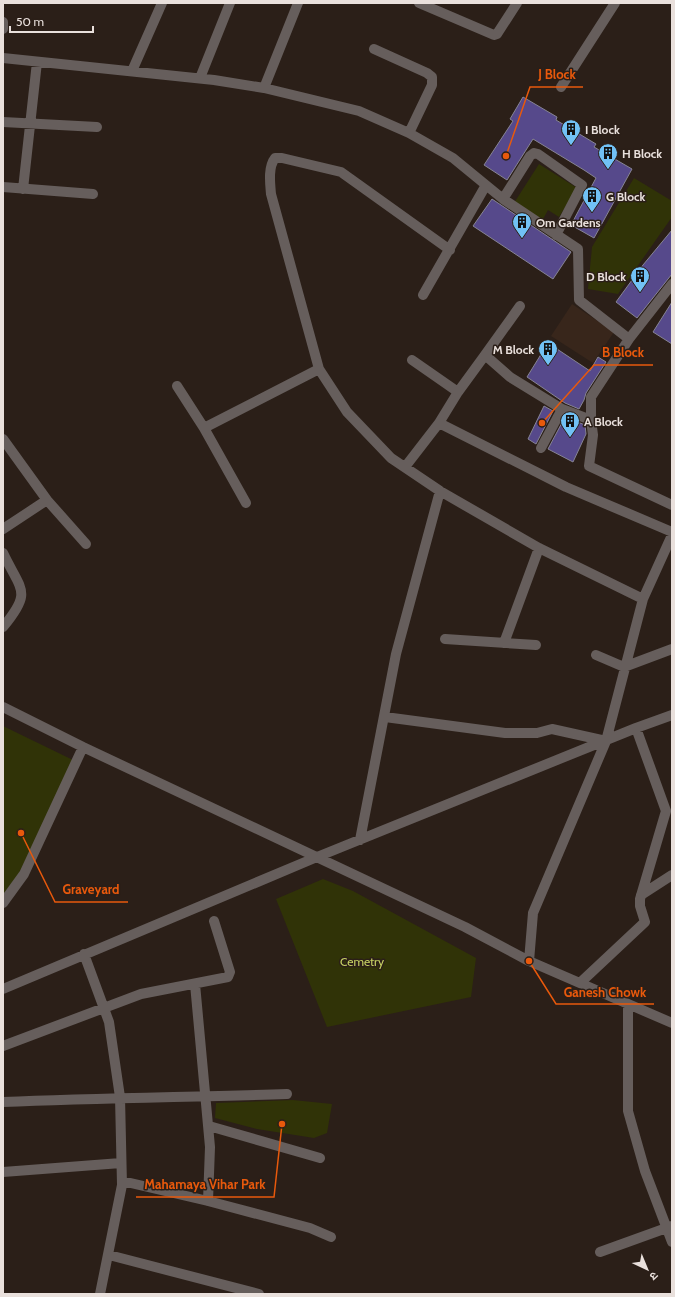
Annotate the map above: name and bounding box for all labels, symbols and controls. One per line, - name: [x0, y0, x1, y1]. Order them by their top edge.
- scale bar: [10, 8, 93, 34]
- text: 50 m: [16, 14, 44, 29]
- callout: J Block: [530, 62, 583, 87]
- text: J Block: [537, 66, 577, 82]
- building icon: I Block: [560, 118, 582, 146]
- place label: I Block: [585, 122, 620, 137]
- building icon: H Block: [597, 142, 619, 170]
- place label: H Block: [622, 146, 662, 161]
- building icon: G Block: [581, 185, 603, 213]
- place label: G Block: [606, 189, 646, 204]
- building icon: Om Gardens: [511, 211, 533, 239]
- place label: Om Gardens: [536, 215, 601, 230]
- building icon: D Block: [629, 265, 651, 293]
- place label: D Block: [586, 269, 626, 284]
- building icon: M Block: [537, 338, 559, 366]
- callout: B Block: [594, 340, 653, 365]
- place label: M Block: [493, 342, 534, 357]
- text: B Block: [602, 344, 645, 360]
- building icon: A Block: [559, 410, 581, 438]
- place label: A Block: [584, 414, 623, 429]
- callout: Graveyard: [55, 877, 128, 902]
- text: Graveyard: [63, 881, 119, 897]
- park label: Cemetry: [340, 954, 384, 969]
- callout: Ganesh Chowk: [556, 979, 654, 1004]
- text: Ganesh Chowk: [564, 984, 647, 1000]
- callout: Mahamaya Vihar Park: [136, 1172, 274, 1197]
- text: Mahamaya Vihar Park: [144, 1176, 266, 1192]
- north arrow: [627, 1249, 667, 1289]
- text: उ: [646, 1269, 661, 1284]

